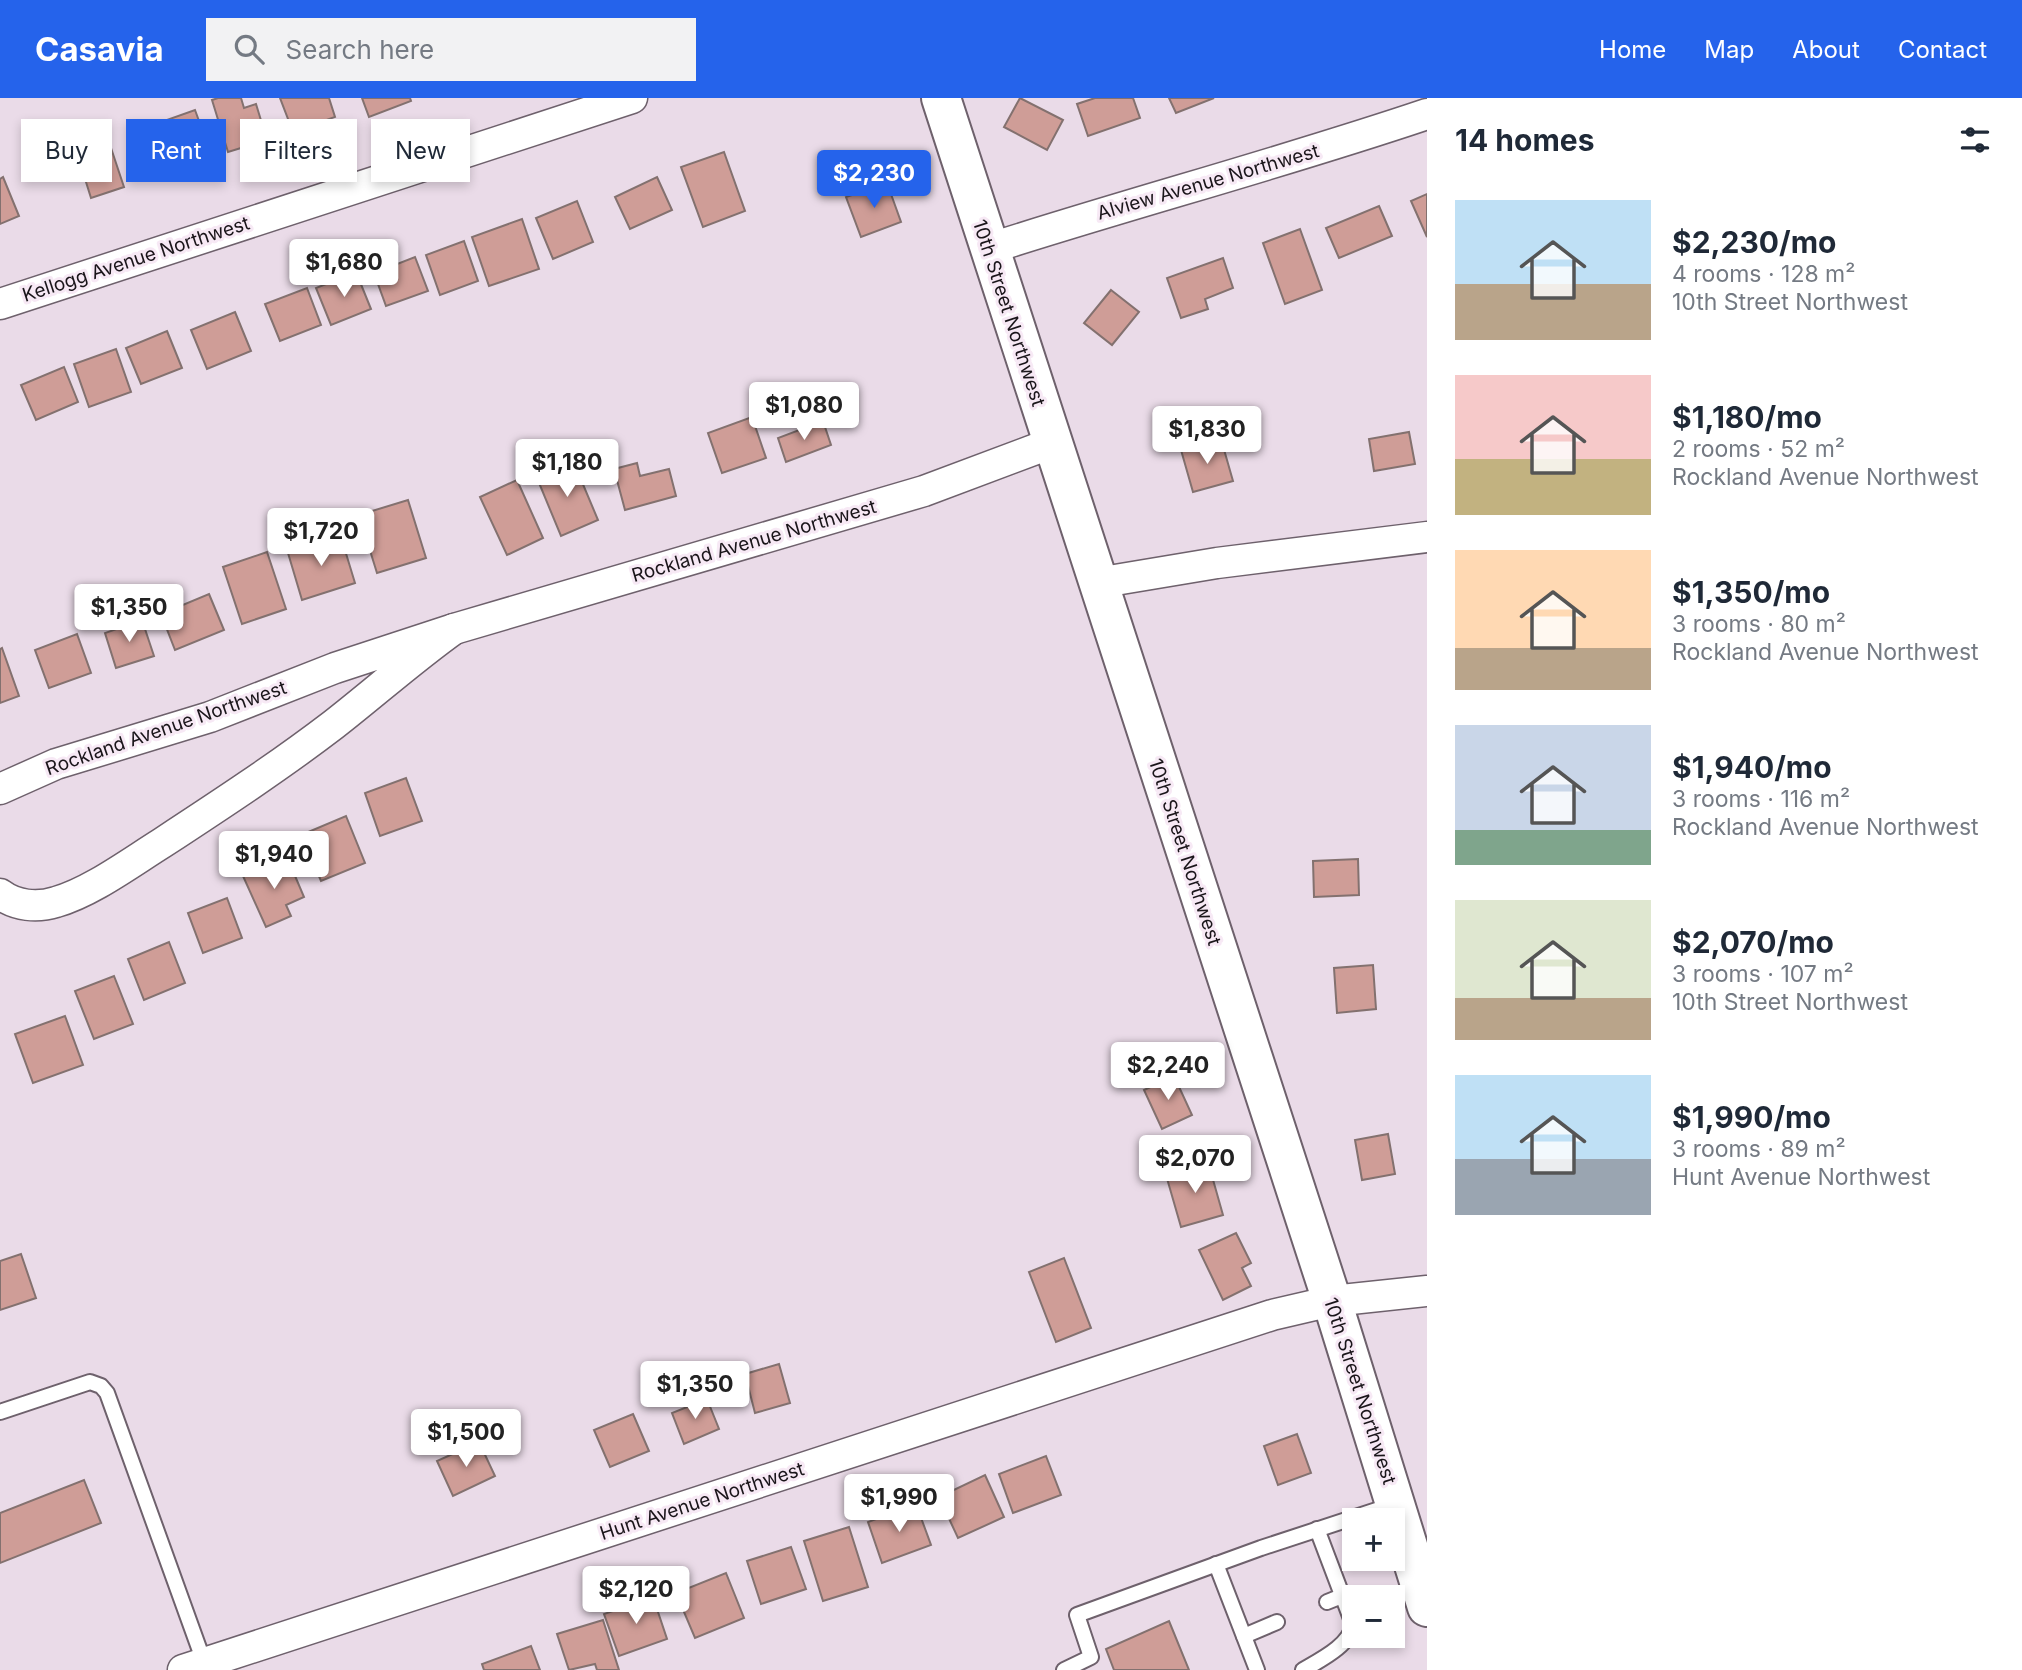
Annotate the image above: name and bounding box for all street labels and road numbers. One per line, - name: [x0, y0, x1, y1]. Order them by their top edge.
- street label: Alview Avenue Northwest: [1094, 139, 1322, 225]
- street label: Kellogg Avenue Northwest: [19, 211, 253, 307]
- street label: 10th Street Northwest: [968, 217, 1050, 409]
- street label: Rockland Avenue Northwest: [629, 495, 879, 587]
- street label: Rockland Avenue Northwest: [42, 676, 290, 780]
- street label: 10th Street Northwest: [1144, 756, 1226, 948]
- street label: 10th Street Northwest: [1319, 1295, 1401, 1487]
- street label: Hunt Avenue Northwest: [597, 1457, 807, 1545]

